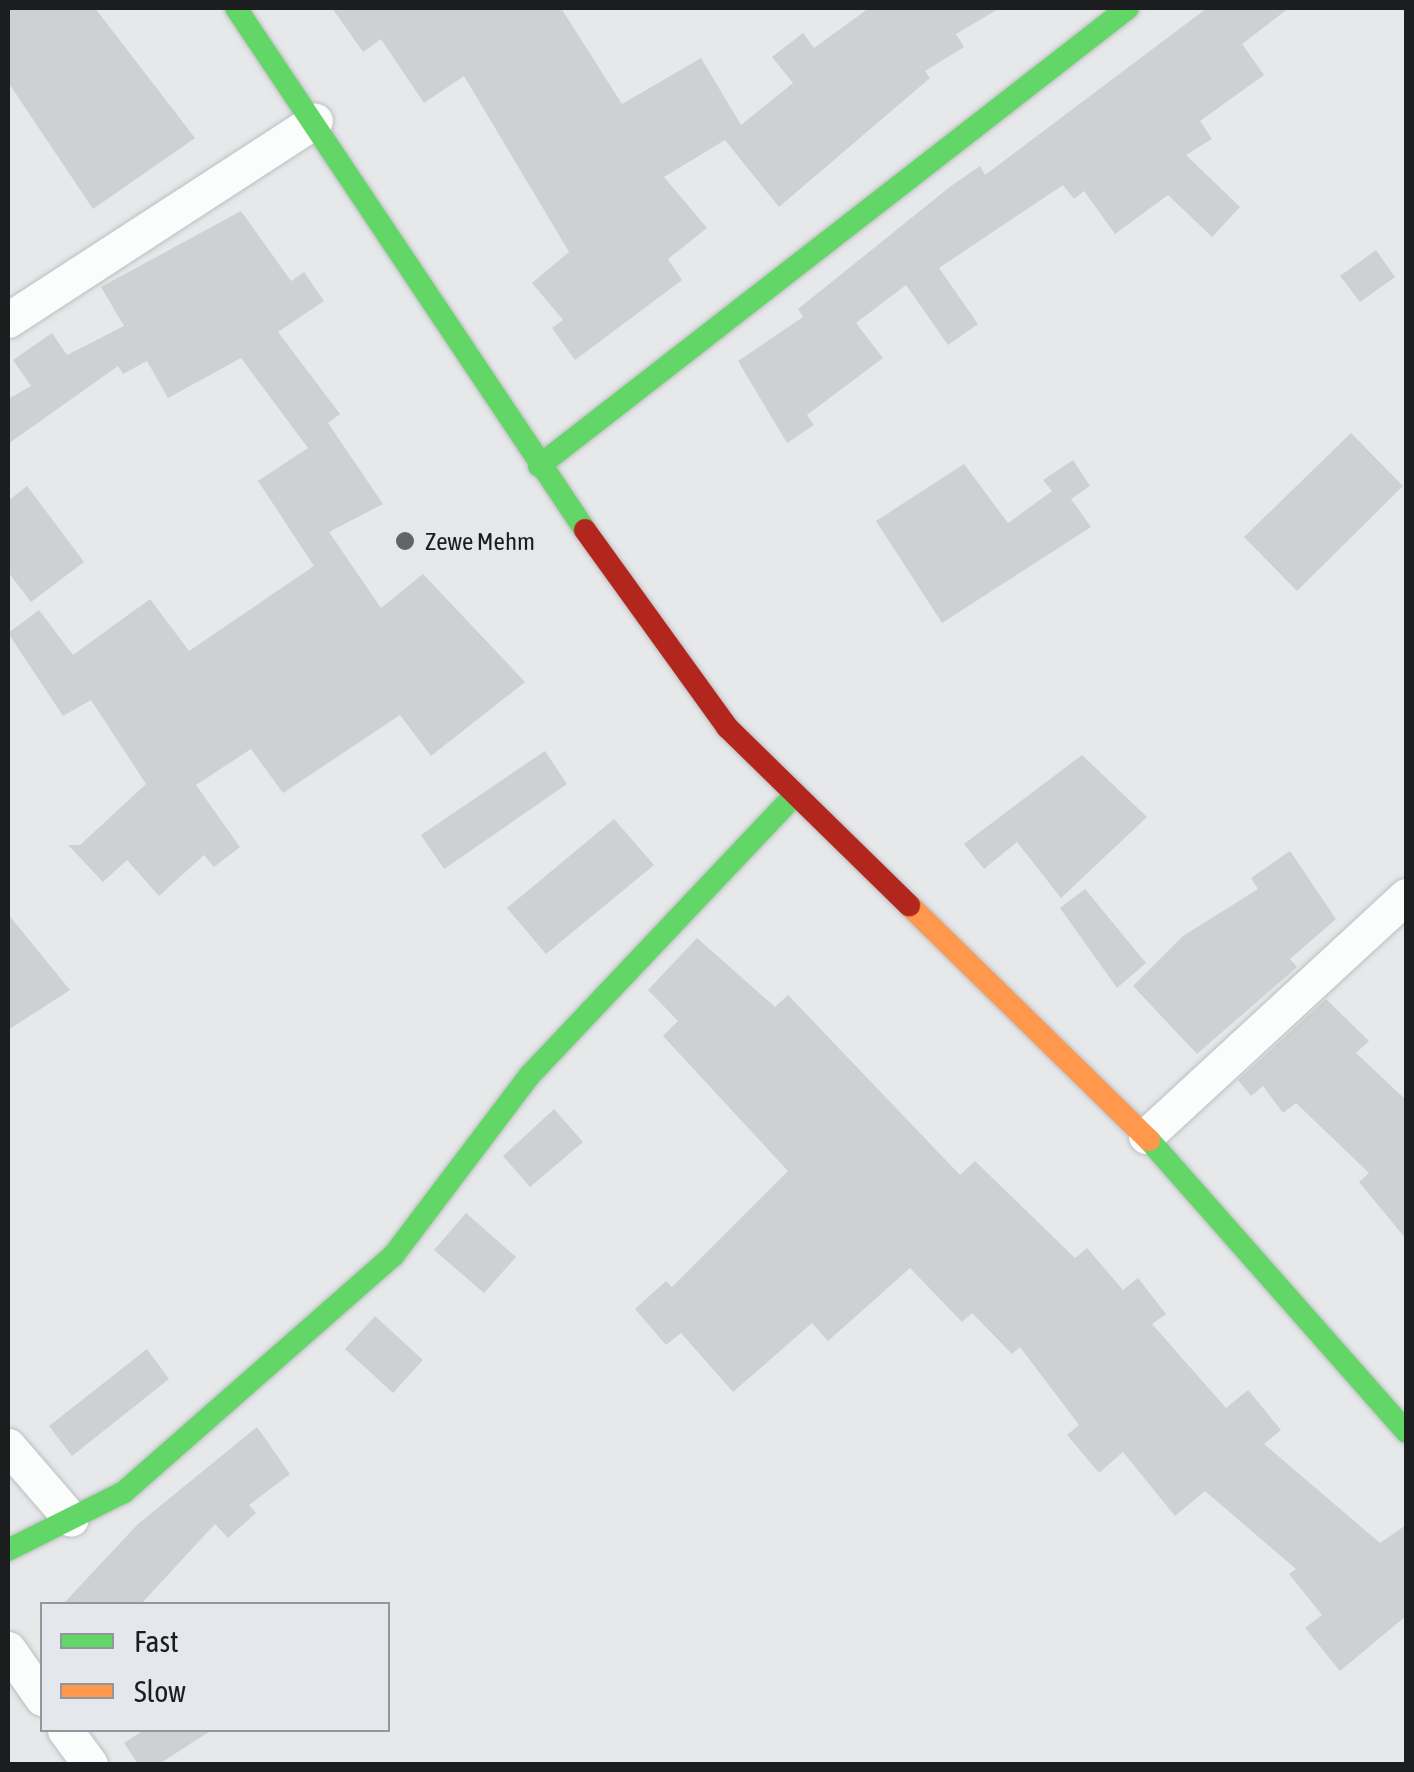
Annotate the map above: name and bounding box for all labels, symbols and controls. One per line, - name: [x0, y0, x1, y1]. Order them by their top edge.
- place label: Zewe Mehm: [425, 526, 535, 556]
- marker: Zewe Mehm: [394, 530, 416, 552]
- legend: [40, 1602, 390, 1732]
- text: Fast: [134, 1624, 179, 1658]
- text: Slow: [134, 1674, 186, 1708]

